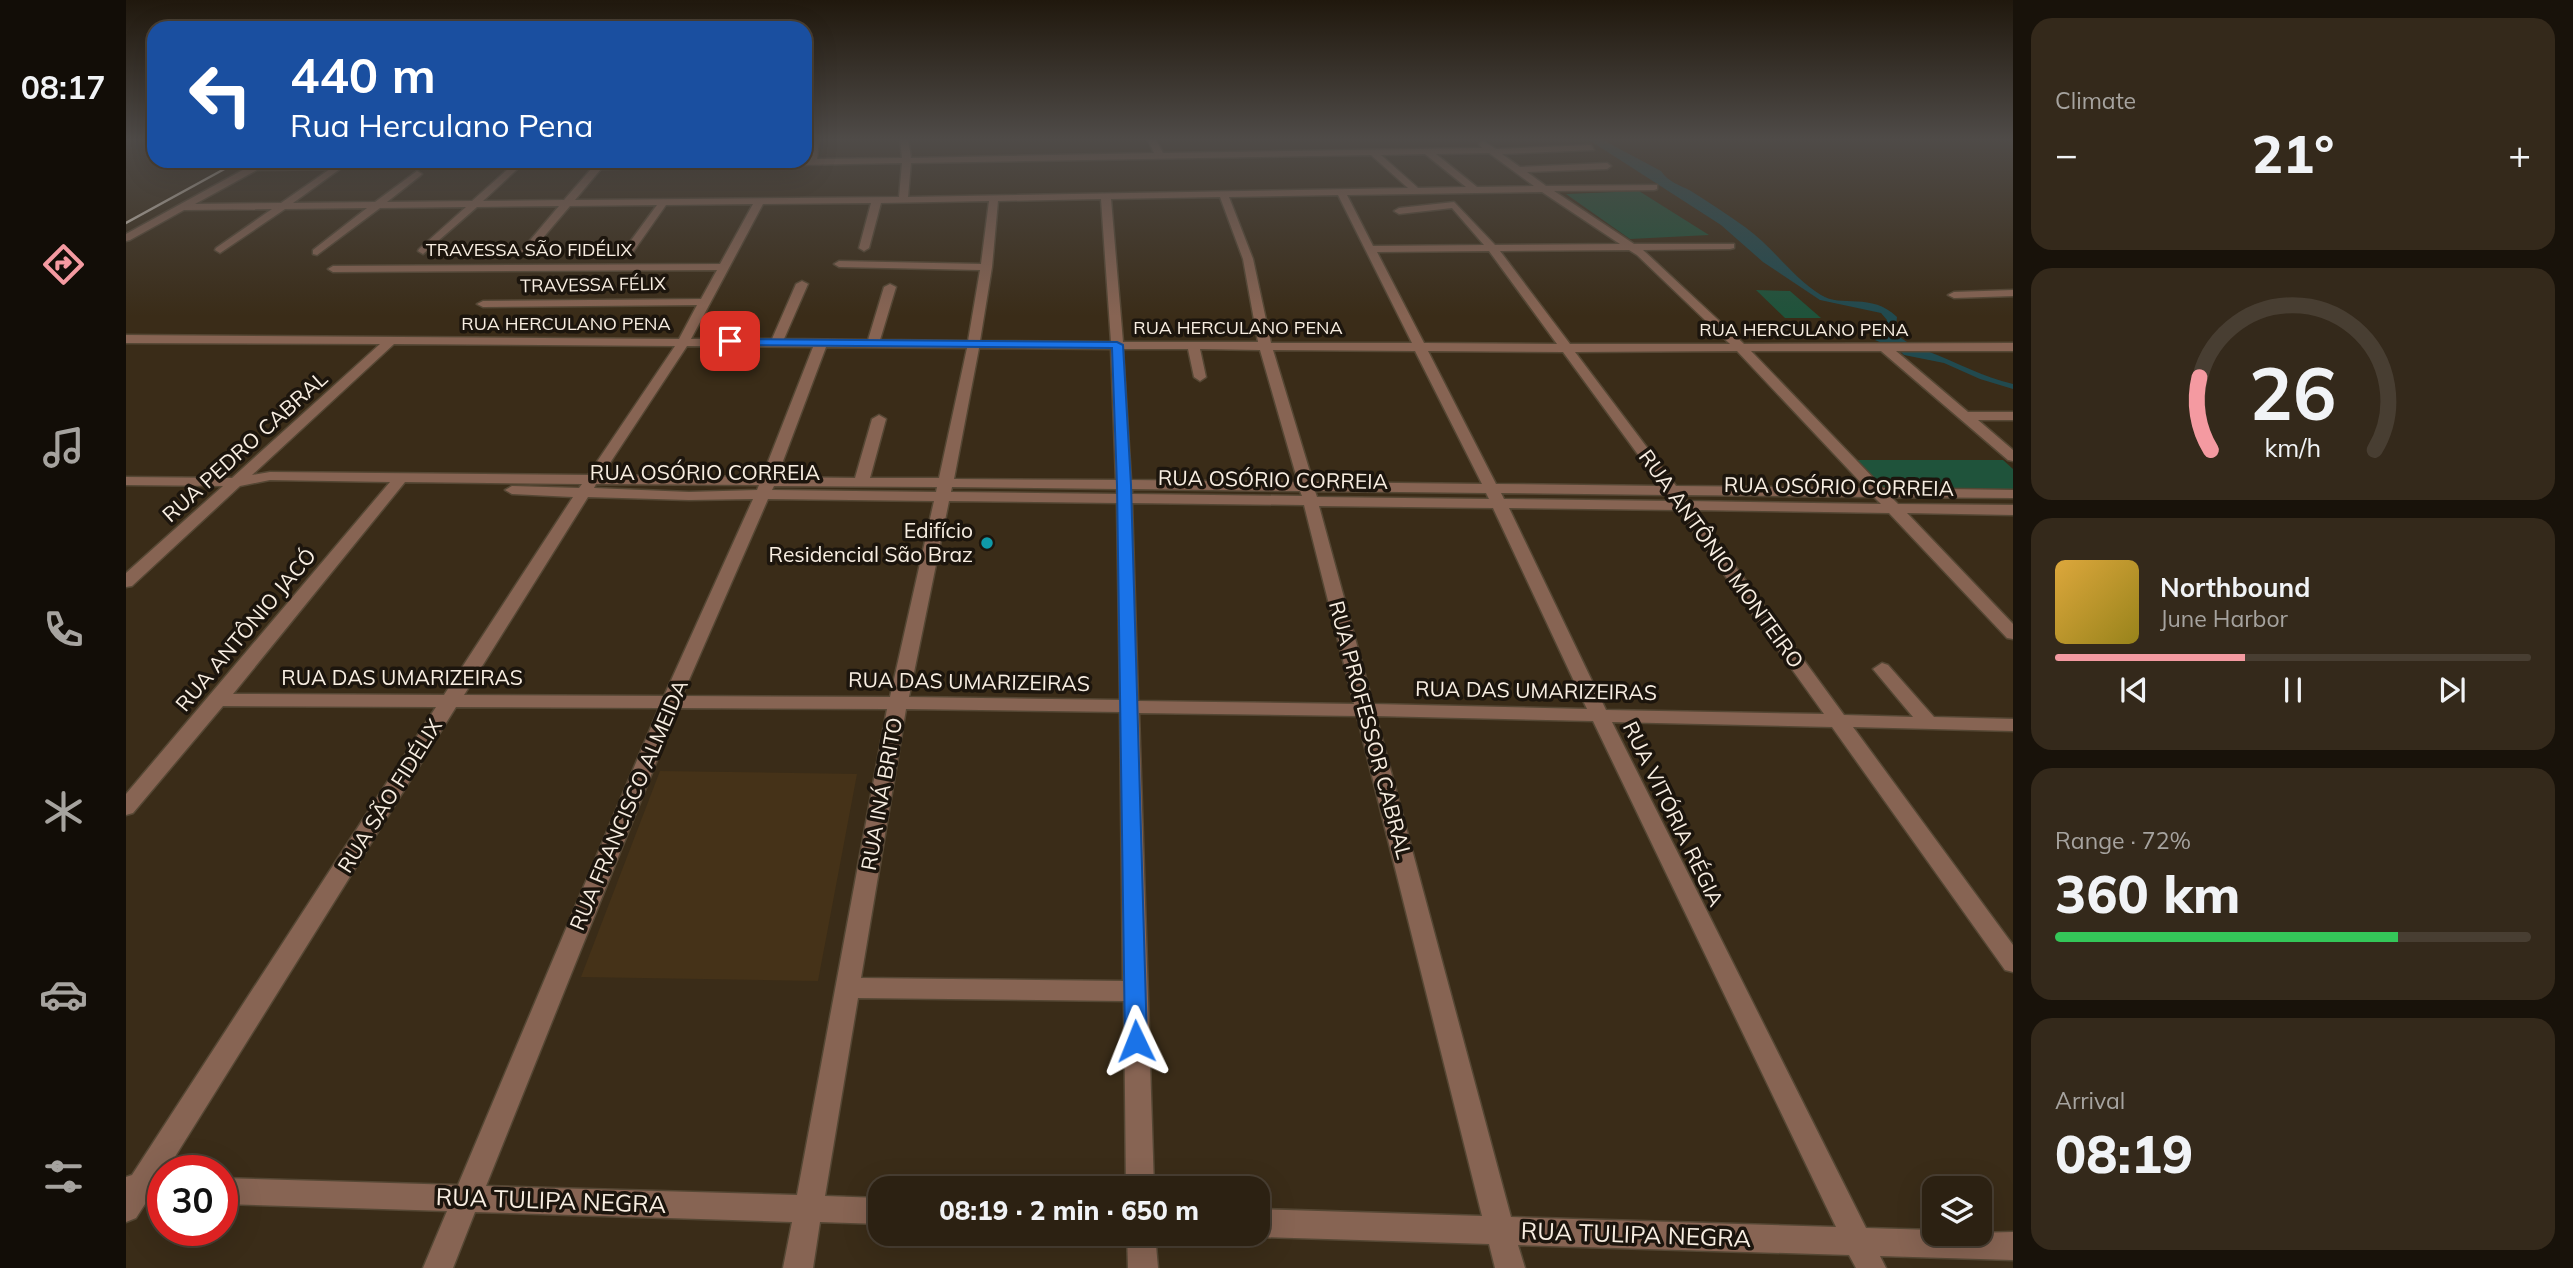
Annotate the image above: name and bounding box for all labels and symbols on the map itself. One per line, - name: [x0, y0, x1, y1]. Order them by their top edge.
- street label: TRAVESSA SÃO FIDÉLIX: [426, 238, 632, 261]
- street label: TRAVESSA FÉLIX: [520, 272, 666, 297]
- pin: [700, 311, 760, 371]
- street label: RUA HERCULANO PENA: [461, 312, 671, 335]
- street label: RUA HERCULANO PENA: [1133, 316, 1343, 339]
- street label: RUA HERCULANO PENA: [1699, 318, 1909, 341]
- street label: RUA PEDRO CABRAL: [156, 365, 333, 527]
- street label: RUA ANTÔNIO MONTEIRO: [1634, 444, 1810, 673]
- street label: RUA OSÓRIO CORREIA: [590, 459, 821, 485]
- street label: RUA OSÓRIO CORREIA: [1158, 464, 1389, 494]
- street label: RUA OSÓRIO CORREIA: [1724, 471, 1955, 501]
- place label: Edifício Residencial São Braz: [769, 517, 973, 567]
- marker: Edifício Residencial São Braz: [979, 535, 995, 551]
- street label: RUA ANTÔNIO JACÓ: [169, 543, 321, 716]
- street label: RUA PROFESSOR CABRAL: [1324, 598, 1418, 862]
- street label: RUA DAS UMARIZEIRAS: [281, 664, 523, 690]
- street label: RUA DAS UMARIZEIRAS: [848, 666, 1090, 696]
- street label: RUA FRANCISCO ALMEIDA: [563, 675, 693, 934]
- street label: RUA DAS UMARIZEIRAS: [1415, 675, 1657, 705]
- street label: RUA SÃO FIDÉLIX: [331, 714, 447, 877]
- street label: RUA INÁ BRITO: [855, 715, 907, 872]
- street label: RUA VITÓRIA RÉGIA: [1618, 717, 1730, 911]
- position arrow: [1099, 1004, 1173, 1078]
- speed limit sign: 30: [147, 1155, 238, 1246]
- street label: RUA TULIPA NEGRA: [435, 1181, 667, 1219]
- street label: RUA TULIPA NEGRA: [1520, 1215, 1752, 1253]

